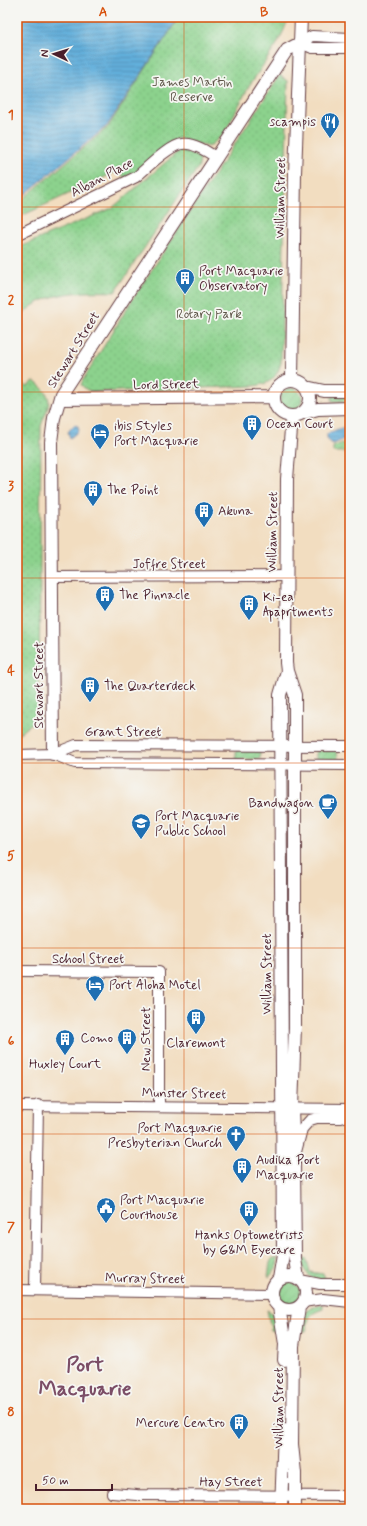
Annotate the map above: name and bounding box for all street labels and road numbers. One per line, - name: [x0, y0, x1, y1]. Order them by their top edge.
- street label: Alban Place: [68, 154, 136, 201]
- street label: William Street: [272, 157, 290, 239]
- street label: Stewart Street: [44, 309, 104, 391]
- street label: Lord Street: [133, 376, 200, 394]
- street label: William Street: [264, 491, 282, 573]
- street label: Joffre Street: [132, 556, 206, 573]
- street label: Stewart Street: [31, 642, 48, 728]
- street label: Grant Street: [85, 724, 161, 741]
- street label: William Street: [259, 933, 276, 1015]
- street label: School Street: [52, 951, 124, 968]
- street label: New Street: [138, 1007, 155, 1071]
- street label: Munster Street: [142, 1085, 226, 1103]
- street label: Murray Street: [105, 1270, 185, 1288]
- street label: William Street: [271, 1367, 288, 1449]
- street label: Hay Street: [199, 1474, 263, 1491]

